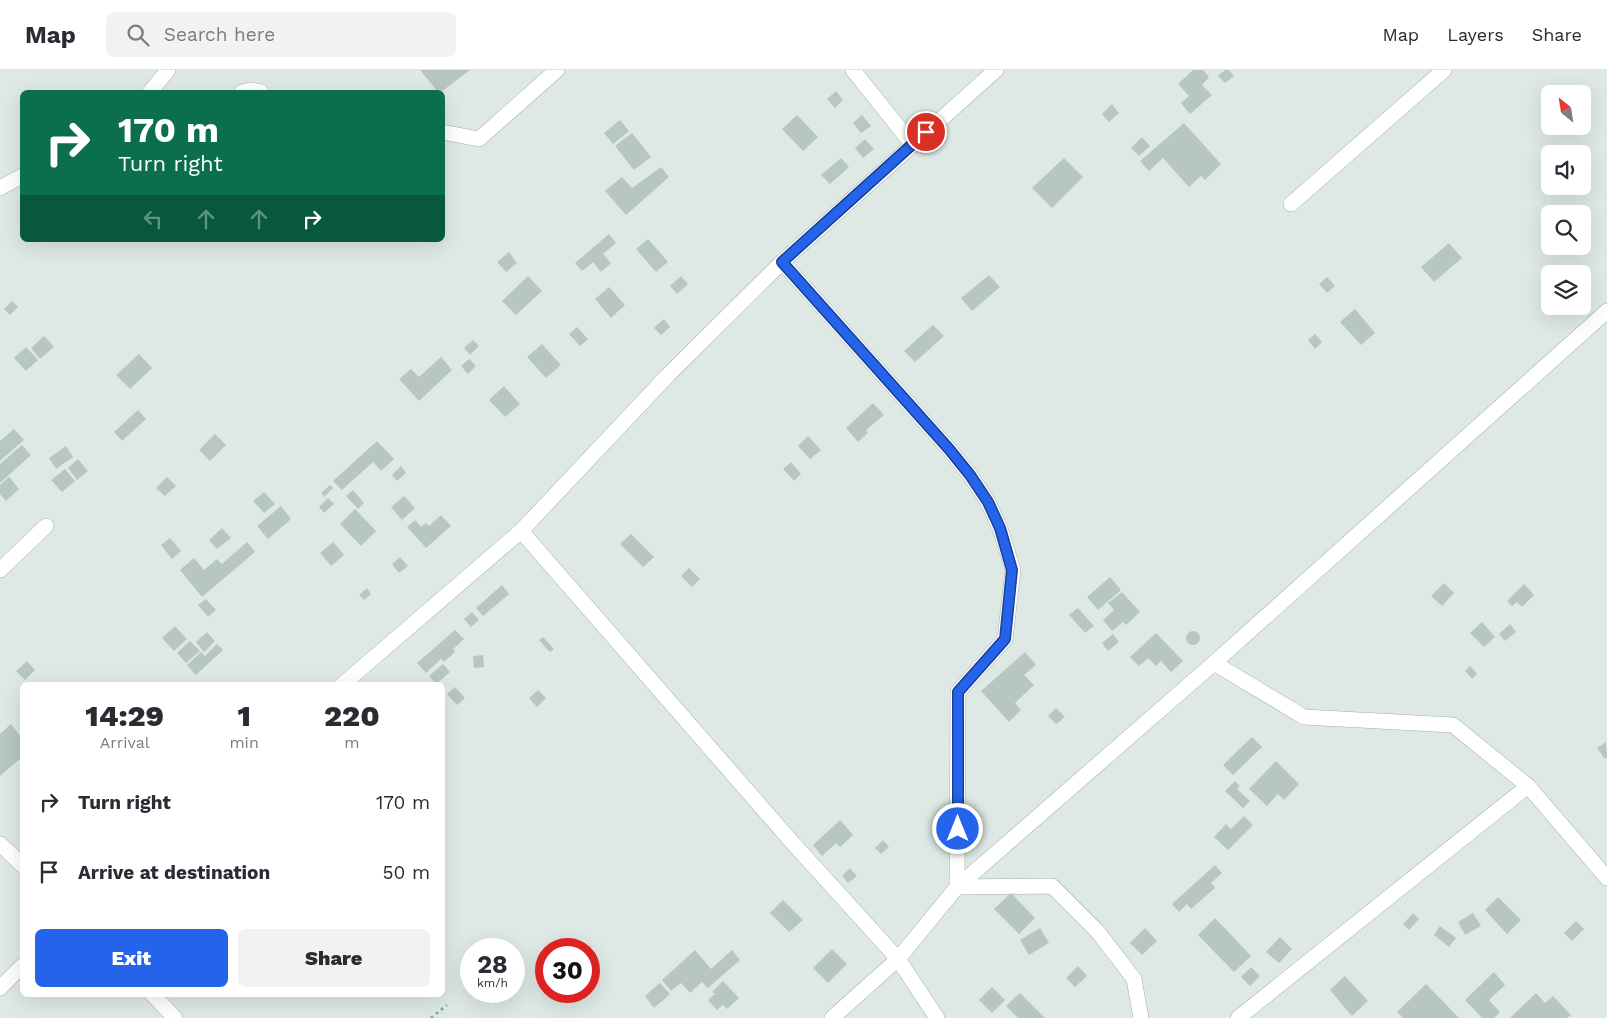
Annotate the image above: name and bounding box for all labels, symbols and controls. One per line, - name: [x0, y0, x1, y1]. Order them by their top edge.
- search box: [106, 12, 456, 57]
- text: Map: [25, 21, 76, 49]
- icon: search: [124, 21, 152, 49]
- text: Search here: [164, 23, 275, 46]
- text: Map: [1382, 24, 1419, 45]
- text: Layers: [1447, 24, 1504, 45]
- text: Share: [1532, 24, 1582, 45]
- north arrow: [1541, 85, 1591, 135]
- map controls: [1541, 85, 1591, 315]
- text: 170 m: [118, 109, 219, 151]
- icon: right: [35, 110, 100, 175]
- pin: [905, 111, 947, 153]
- icon: arrive: [912, 118, 940, 146]
- button: sound: [1541, 145, 1591, 195]
- text: Turn right: [118, 151, 223, 176]
- icon: left: [139, 205, 167, 233]
- icon: ahead: [192, 205, 220, 233]
- icon: ahead: [245, 205, 273, 233]
- icon: right: [298, 205, 326, 233]
- button: search: [1541, 205, 1591, 255]
- button: layers: [1541, 265, 1591, 315]
- text: 14:29: [85, 698, 164, 733]
- text: 1: [237, 698, 251, 733]
- text: 220: [324, 698, 380, 733]
- text: Arrival: [100, 733, 150, 752]
- text: min: [229, 733, 259, 752]
- text: m: [344, 733, 360, 752]
- icon: right: [35, 788, 63, 816]
- text: Turn right: [78, 791, 171, 814]
- text: 170 m: [376, 791, 430, 814]
- position arrow: [931, 802, 983, 854]
- icon: arrive: [35, 858, 63, 886]
- text: Arrive at destination: [78, 861, 270, 884]
- text: 50 m: [383, 861, 430, 884]
- button: Exit: [35, 929, 228, 987]
- button: Share: [238, 929, 430, 987]
- speed limit sign: 30: [535, 938, 600, 1003]
- text: 28: [477, 950, 508, 979]
- text: km/h: [477, 976, 508, 990]

